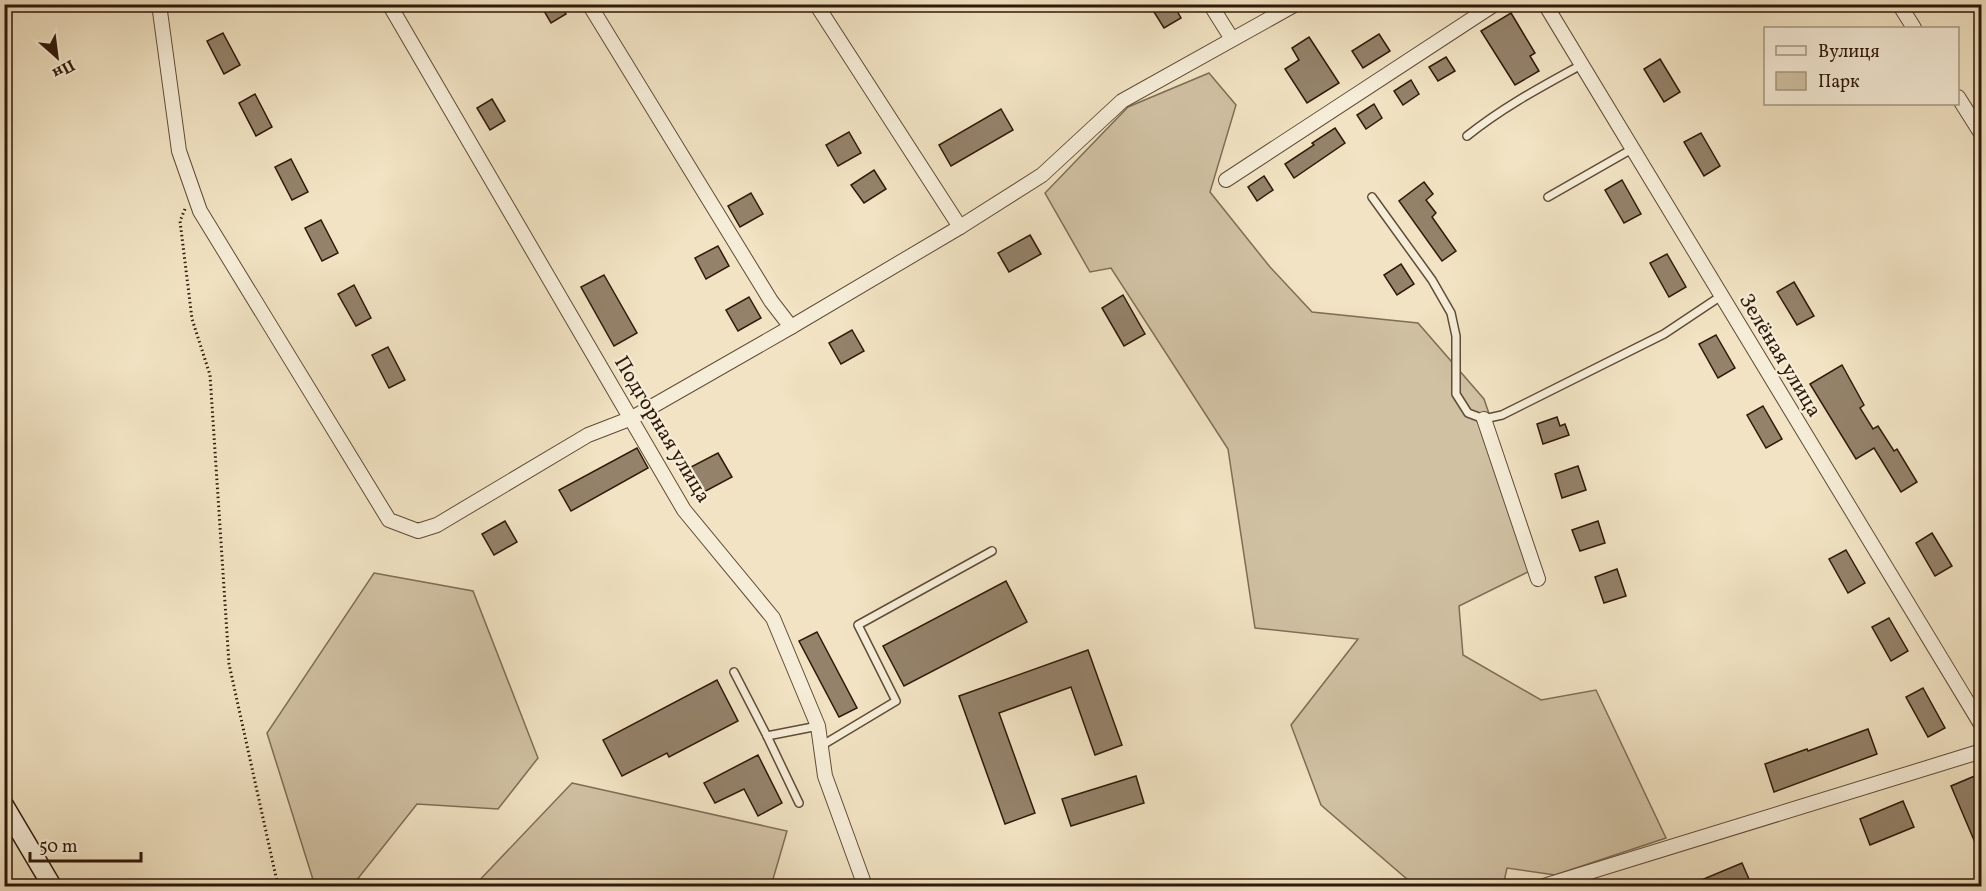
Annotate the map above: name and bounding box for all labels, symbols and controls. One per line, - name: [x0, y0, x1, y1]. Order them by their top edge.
- north arrow: [27, 27, 87, 87]
- legend: [1764, 27, 1959, 105]
- text: Вулиця: [1818, 40, 1880, 65]
- text: Пн: [48, 53, 78, 84]
- text: Парк: [1818, 70, 1860, 95]
- street label: Зелёная улица: [1731, 288, 1828, 423]
- street label: Подгорная улица: [606, 351, 717, 509]
- scale bar: [30, 825, 141, 863]
- text: 50 m: [39, 835, 78, 860]

